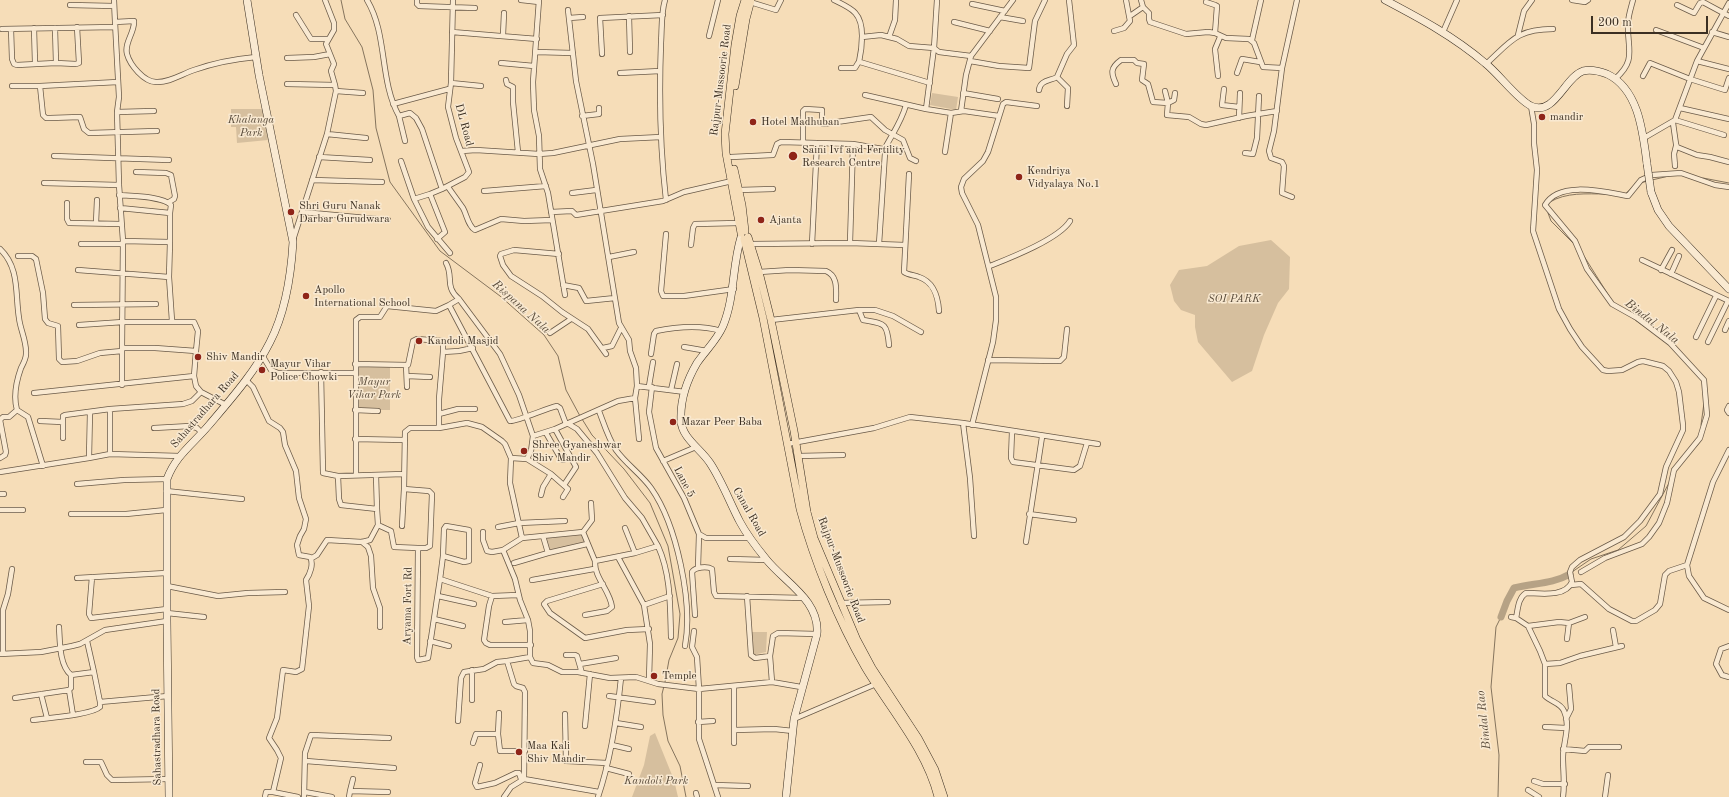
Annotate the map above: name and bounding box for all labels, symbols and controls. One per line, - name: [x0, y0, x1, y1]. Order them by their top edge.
- scale bar: [1593, 8, 1710, 34]
- text: 200 m: [1598, 17, 1632, 29]
- street label: Rajpur-Mussoorie Road: [708, 23, 734, 137]
- street label: DL Road: [452, 102, 476, 148]
- place label: mandir: [1550, 110, 1583, 124]
- marker: mandir: [1537, 112, 1547, 122]
- park label: Khalanga Park: [228, 113, 274, 139]
- place label: Hotel Madhuban: [761, 115, 839, 129]
- marker: Hotel Madhuban: [748, 117, 758, 127]
- place label: Saini Ivf and Fertility Research Centre: [802, 143, 905, 169]
- marker: Saini Ivf and Fertility Research Centre: [787, 150, 799, 162]
- place label: Kendriya Vidyalaya No.1: [1027, 164, 1100, 190]
- marker: Kendriya Vidyalaya No.1: [1014, 172, 1024, 182]
- place label: Shri Guru Nanak Darbar Gurudwara: [299, 199, 390, 225]
- marker: Shri Guru Nanak Darbar Gurudwara: [286, 207, 296, 217]
- place label: Ajanta: [769, 213, 802, 227]
- marker: Ajanta: [756, 215, 766, 225]
- water label: Rispana Nala: [489, 277, 553, 337]
- place label: Apollo International School: [314, 283, 410, 309]
- marker: Apollo International School: [301, 291, 311, 301]
- park label: SOI PARK: [1208, 292, 1260, 306]
- water label: Bindal Nala: [1622, 296, 1682, 348]
- place label: Kandoli Masjid: [427, 334, 499, 348]
- marker: Kandoli Masjid: [414, 336, 424, 346]
- place label: Shiv Mandir: [206, 350, 264, 364]
- marker: Shiv Mandir: [193, 352, 203, 362]
- place label: Mayur Vihar Police Chowki: [270, 357, 337, 383]
- marker: Mayur Vihar Police Chowki: [257, 365, 267, 375]
- street label: Sahastradhara Road: [168, 369, 242, 451]
- park label: Mayur Vihar Park: [347, 375, 401, 401]
- place label: Mazar Peer Baba: [681, 415, 762, 429]
- marker: Mazar Peer Baba: [668, 417, 678, 427]
- place label: Shree Gyaneshwar Shiv Mandir: [532, 438, 621, 464]
- marker: Shree Gyaneshwar Shiv Mandir: [519, 446, 529, 456]
- street label: Lane 5: [670, 464, 698, 500]
- street label: Canal Road: [730, 485, 768, 539]
- street label: Rajpur-Mussoorie Road: [815, 515, 867, 625]
- street label: Aryama Fort Rd: [401, 567, 415, 645]
- place label: Temple: [662, 669, 697, 683]
- marker: Temple: [649, 671, 659, 681]
- street label: Sahastradhara Road: [150, 688, 164, 786]
- water label: Bindal Rao: [1474, 690, 1494, 750]
- place label: Maa Kali Shiv Mandir: [527, 739, 585, 765]
- marker: Maa Kali Shiv Mandir: [514, 747, 524, 757]
- park label: Kandoli Park: [624, 774, 688, 788]

